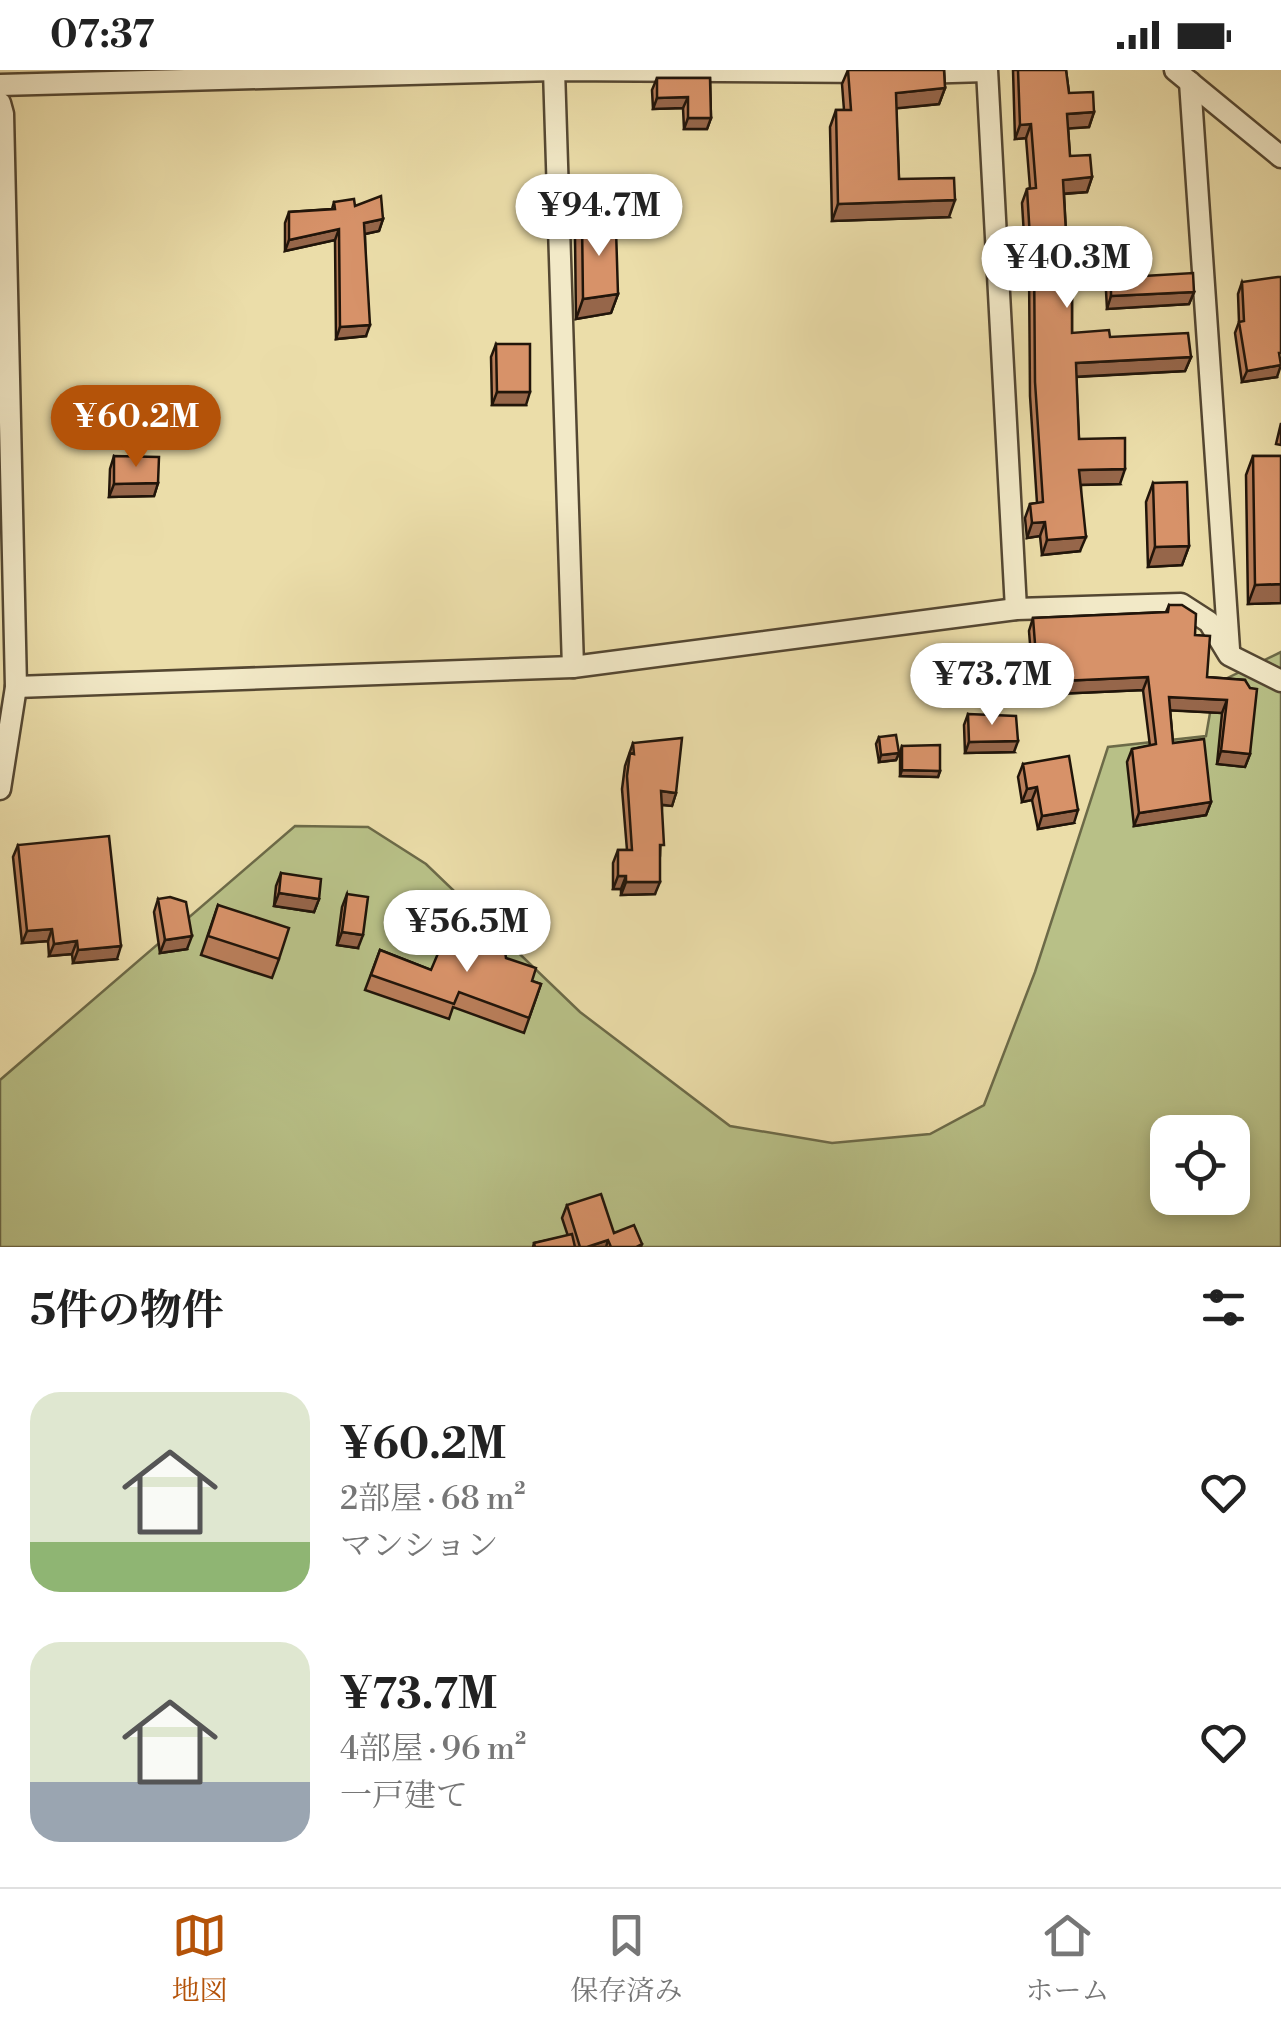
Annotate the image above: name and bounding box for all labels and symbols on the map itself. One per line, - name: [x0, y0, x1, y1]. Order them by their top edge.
- pin: ¥94.7M: [518, 174, 680, 259]
- pin: ¥40.3M: [986, 226, 1148, 311]
- pin: ¥60.2M: [55, 385, 217, 470]
- pin: ¥73.7M: [911, 643, 1073, 728]
- pin: ¥56.5M: [386, 890, 548, 975]

